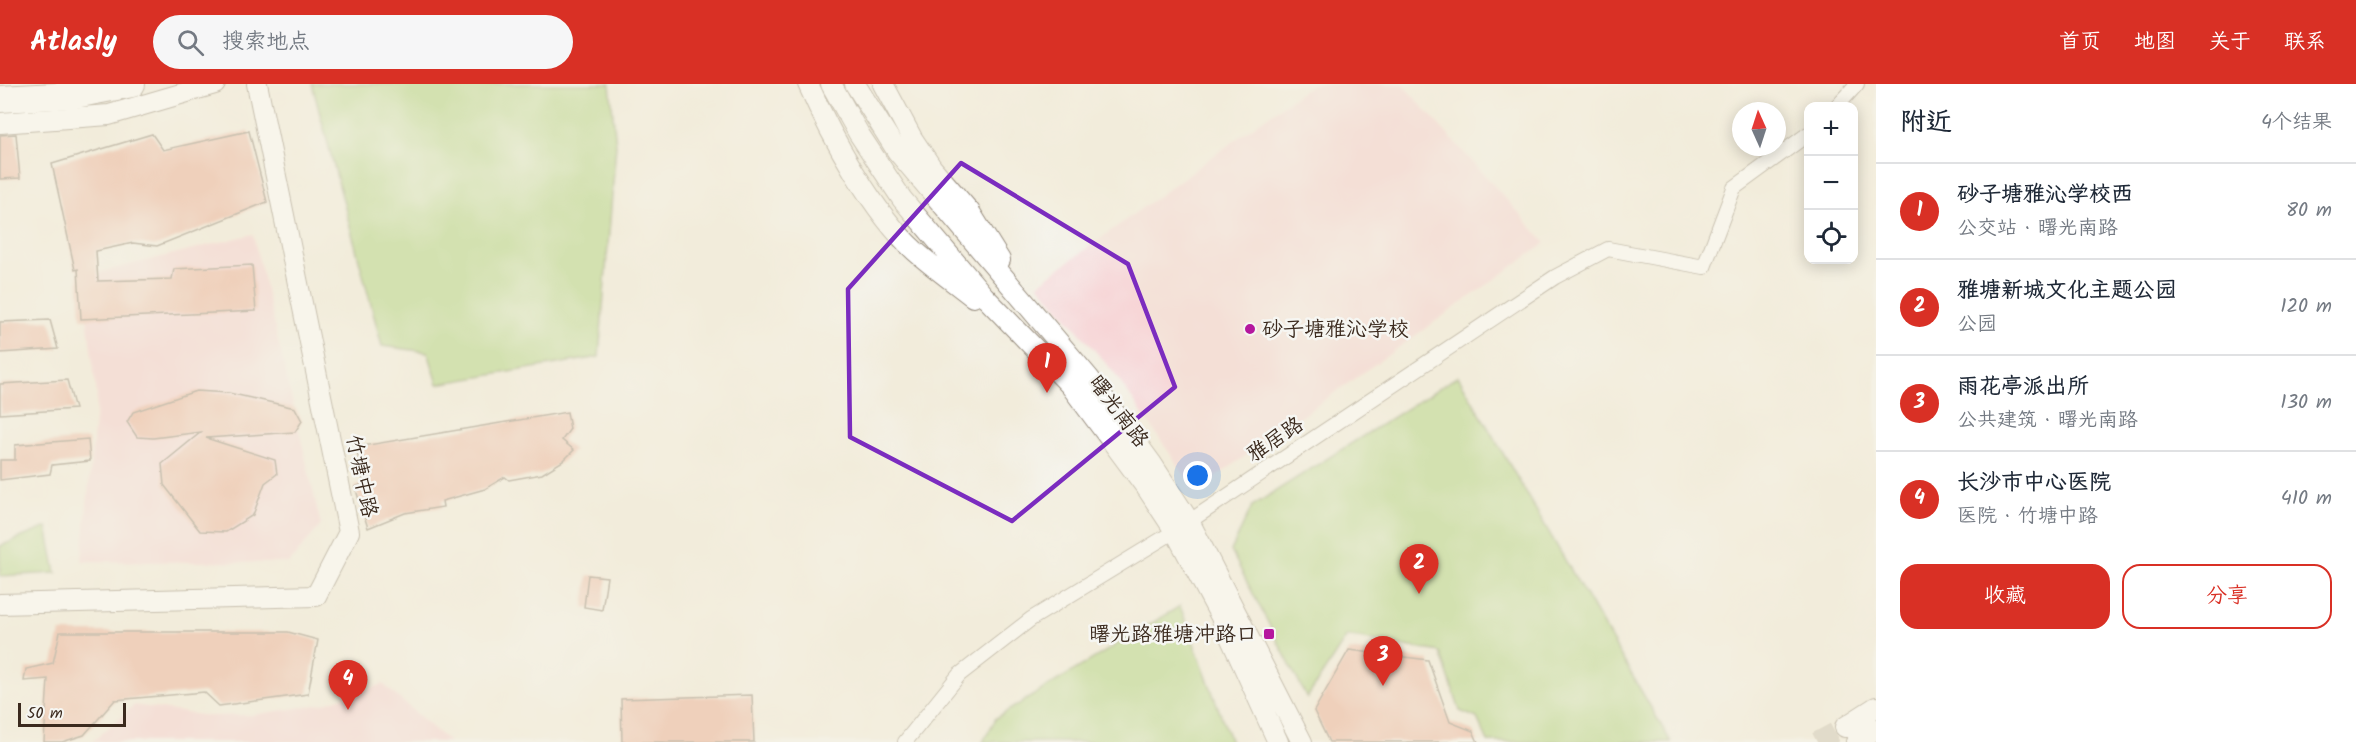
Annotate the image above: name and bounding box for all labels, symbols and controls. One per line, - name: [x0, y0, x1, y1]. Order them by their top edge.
- search box: [153, 15, 573, 69]
- text: Atlasly: [30, 20, 117, 65]
- text: 搜索地点: [222, 25, 310, 60]
- icon: search: [174, 26, 207, 59]
- text: 首页: [2059, 26, 2101, 59]
- text: 地图: [2134, 26, 2176, 59]
- text: 关于: [2209, 26, 2251, 59]
- text: 联系: [2284, 26, 2326, 59]
- north arrow: [1732, 102, 1786, 156]
- map controls: [1804, 102, 1858, 264]
- button: +: [1804, 102, 1858, 156]
- text: 附近: [1900, 102, 1952, 144]
- text: 4个结果: [2261, 107, 2332, 139]
- button: −: [1804, 156, 1858, 210]
- text: 砂子塘雅沁学校西: [1957, 178, 2133, 213]
- text: 1: [1916, 195, 1923, 227]
- text: 80 m: [2286, 195, 2332, 227]
- button: locate: [1804, 210, 1858, 264]
- text: 公交站 · 曙光南路: [1957, 213, 2118, 245]
- text: 雅塘新城文化主题公园: [1957, 274, 2177, 309]
- text: 2: [1914, 291, 1925, 323]
- text: 120 m: [2280, 291, 2332, 323]
- text: 公园: [1957, 309, 1997, 341]
- place label: 砂子塘雅沁学校: [1262, 314, 1409, 347]
- marker: 砂子塘雅沁学校: [1243, 322, 1257, 336]
- pin: 1: [1028, 344, 1066, 393]
- street label: 曙光南路: [1079, 368, 1156, 455]
- text: 雨花亭派出所: [1957, 370, 2089, 405]
- text: 3: [1914, 387, 1925, 419]
- text: 130 m: [2280, 387, 2332, 419]
- text: 公共建筑 · 曙光南路: [1957, 405, 2138, 437]
- street label: 雅居路: [1240, 409, 1311, 472]
- street label: 竹塘中路: [336, 432, 385, 521]
- your location: [1183, 461, 1212, 490]
- text: 长沙市中心医院: [1957, 466, 2111, 501]
- text: 4: [1914, 483, 1925, 515]
- text: 410 m: [2281, 483, 2332, 515]
- text: 医院 · 竹塘中路: [1957, 501, 2098, 533]
- pin: 2: [1400, 544, 1438, 594]
- button: 收藏: [1900, 564, 2110, 629]
- button: 分享: [2122, 564, 2332, 629]
- place label: 曙光路雅塘冲路口: [1089, 619, 1257, 652]
- marker: 曙光路雅塘冲路口: [1262, 627, 1276, 641]
- pin: 3: [1364, 636, 1402, 686]
- pin: 4: [328, 660, 368, 710]
- scale bar: [18, 700, 126, 728]
- text: 50 m: [27, 701, 63, 726]

